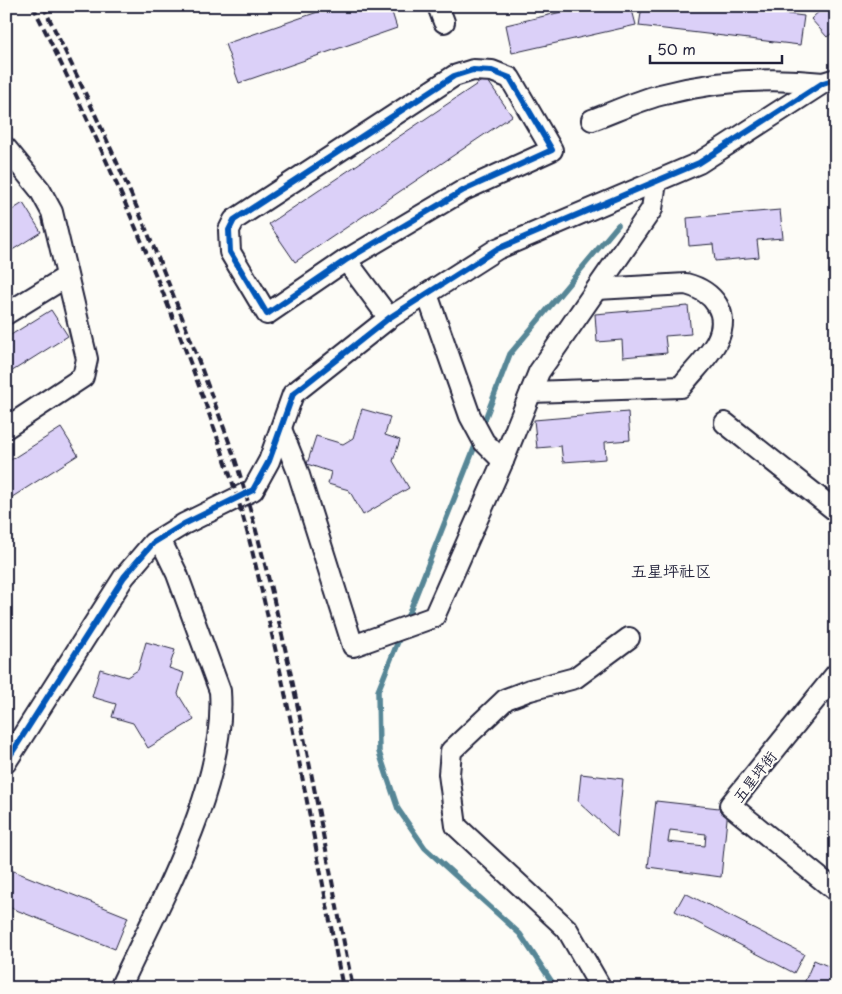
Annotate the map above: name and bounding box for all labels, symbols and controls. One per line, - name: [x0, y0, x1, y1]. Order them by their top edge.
- scale bar: [650, 32, 782, 64]
- text: 50 m: [657, 37, 696, 60]
- district label: 五星坪社区: [631, 558, 711, 582]
- street label: 五星坪街: [726, 745, 782, 807]

